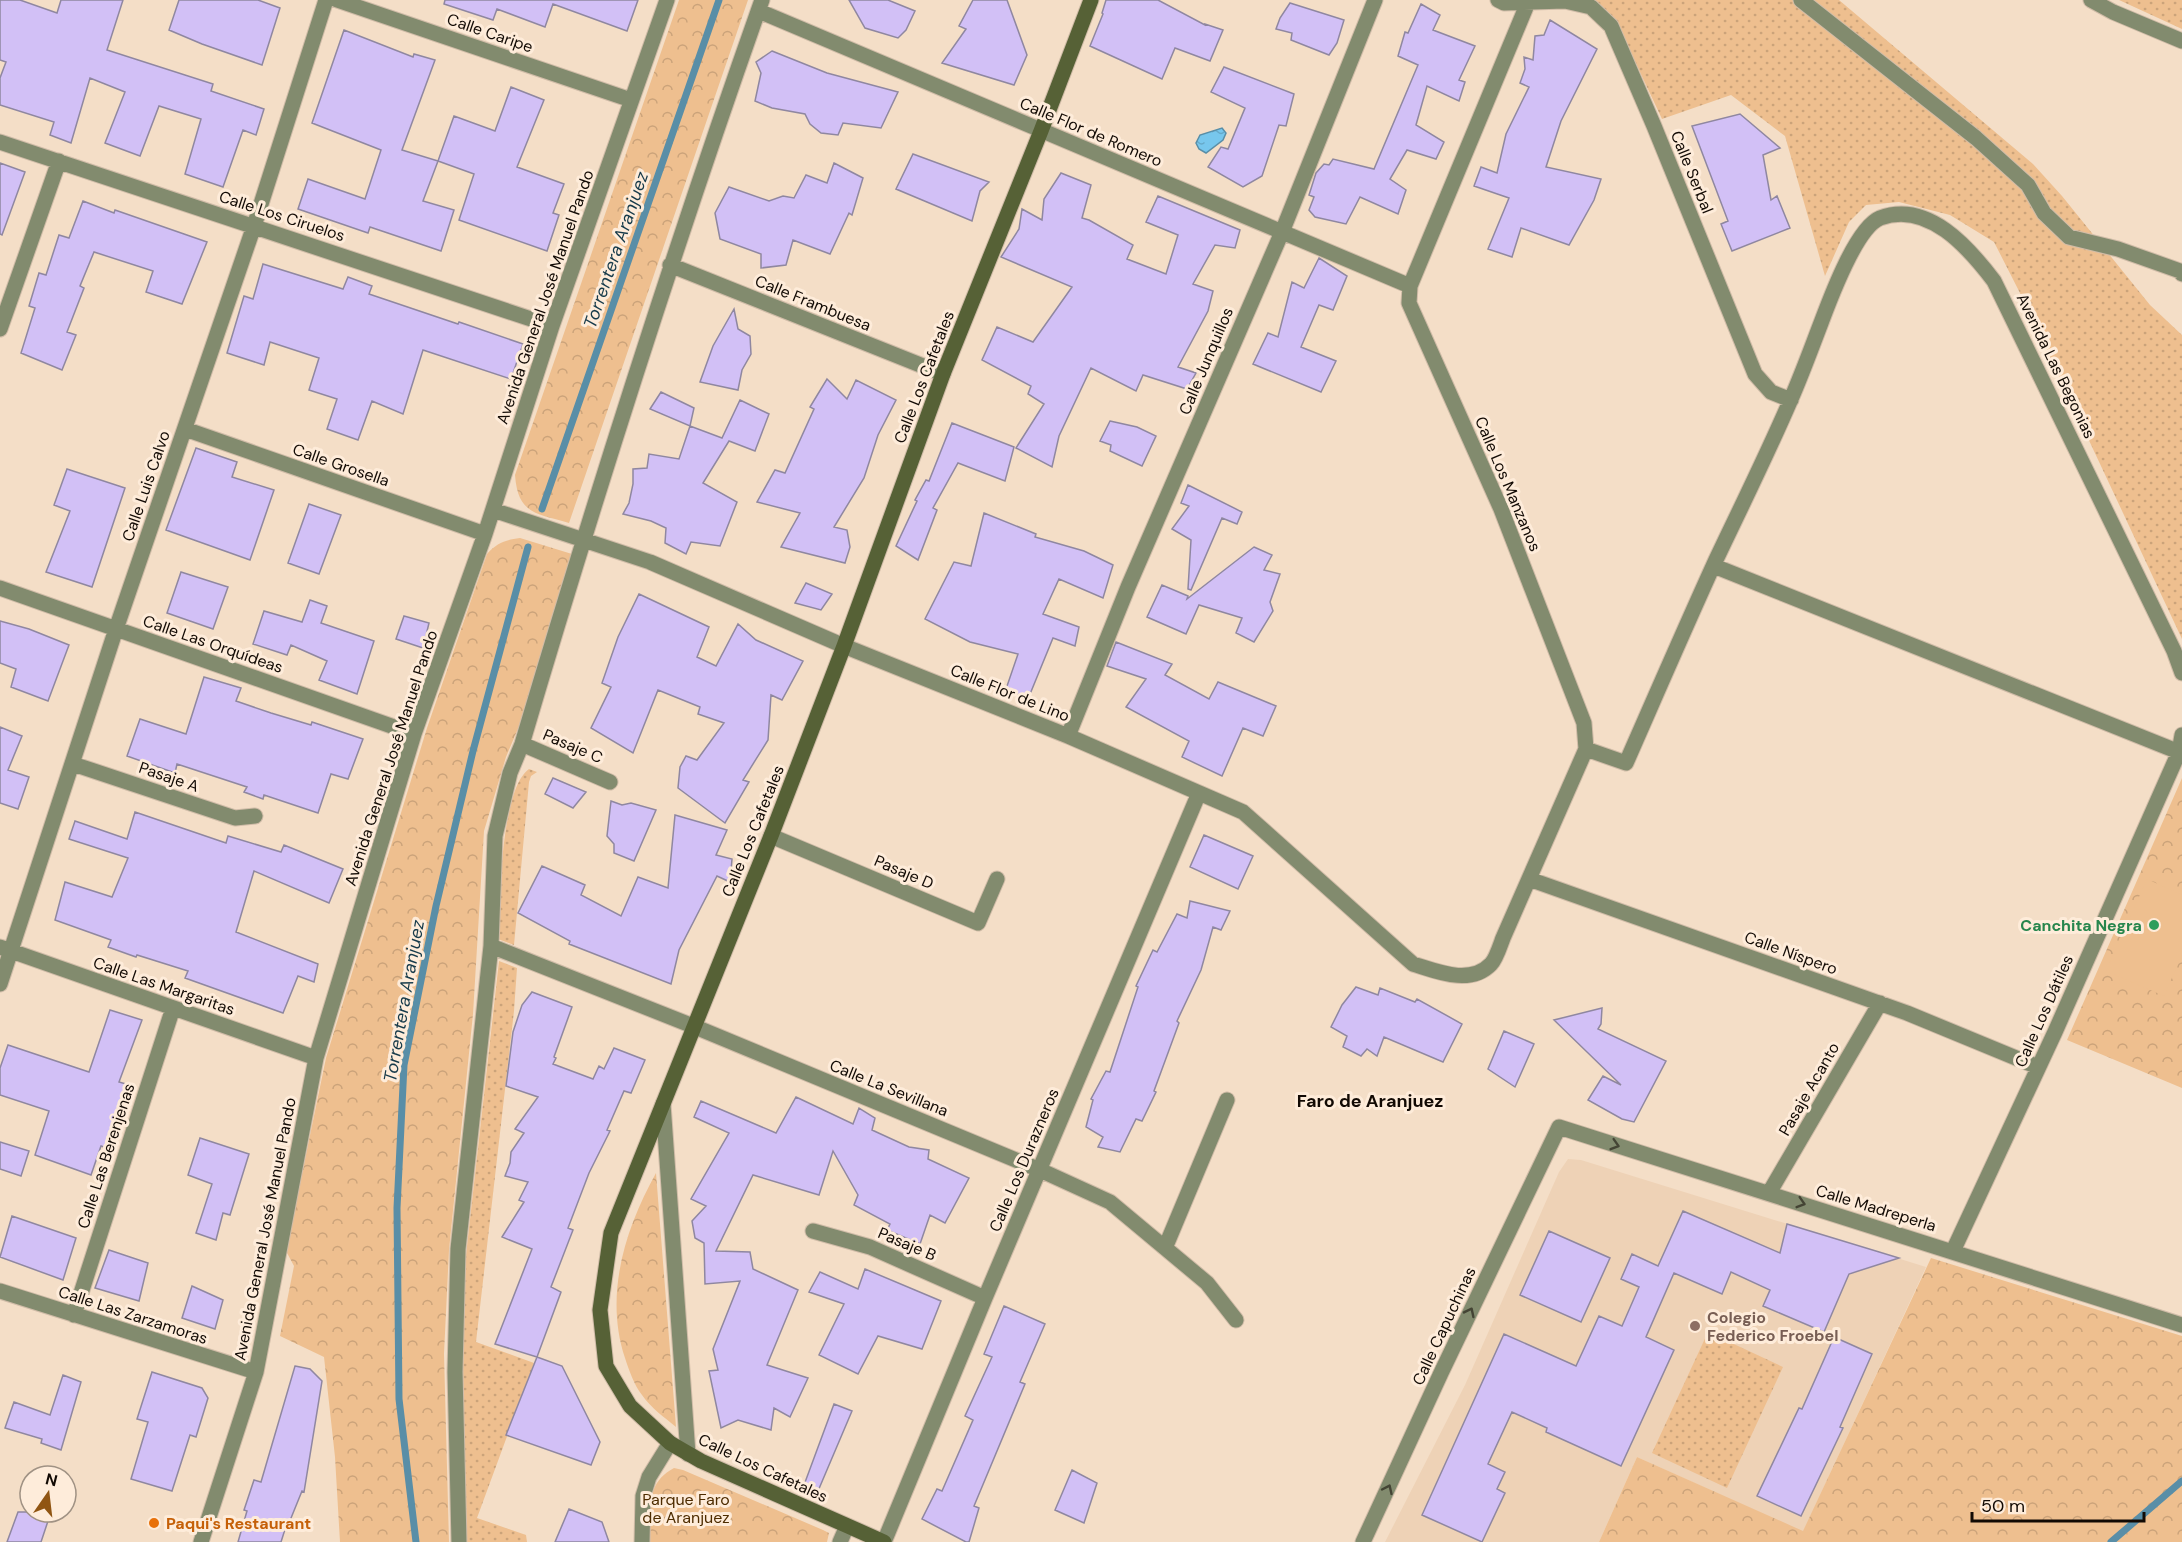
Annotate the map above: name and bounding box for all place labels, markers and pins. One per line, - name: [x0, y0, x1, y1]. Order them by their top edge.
- place label: Canchita Negra: [2020, 915, 2142, 936]
- marker: Canchita Negra: [2147, 918, 2161, 932]
- place label: Colegio Federico Froebel: [1707, 1307, 1838, 1346]
- marker: Colegio Federico Froebel: [1688, 1319, 1702, 1333]
- place label: Paqui's Restaurant: [166, 1513, 311, 1534]
- marker: Paqui's Restaurant: [147, 1516, 161, 1530]

